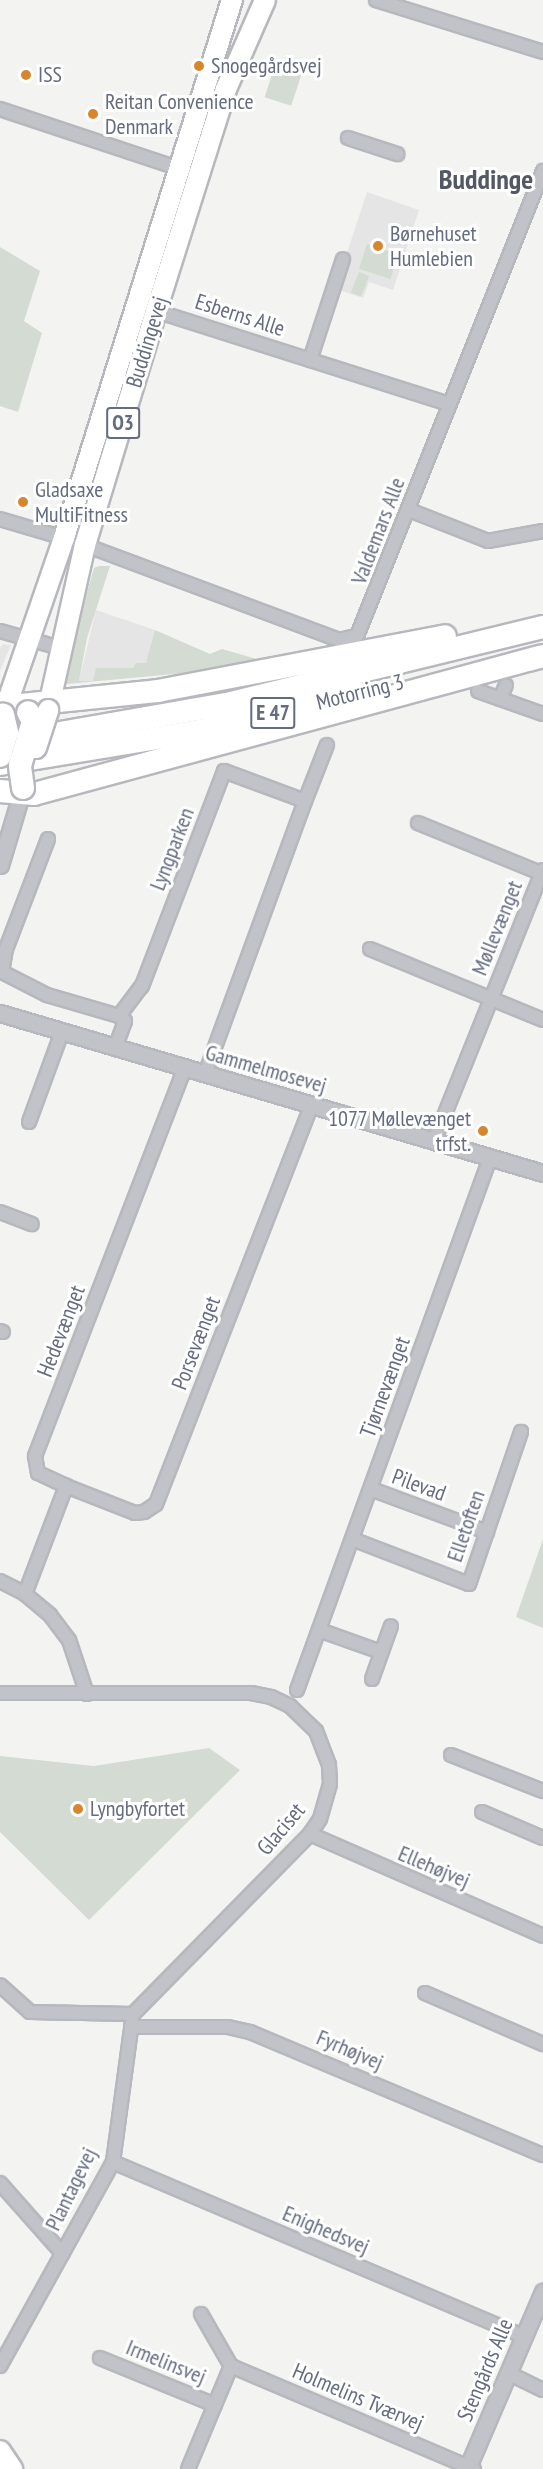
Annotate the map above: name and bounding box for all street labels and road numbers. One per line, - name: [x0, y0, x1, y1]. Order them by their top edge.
- street label: Esberns Alle: [192, 288, 288, 342]
- street label: Buddingevej: [121, 293, 173, 391]
- road number: O3: [105, 405, 141, 441]
- street label: Valdemars Alle: [345, 474, 411, 588]
- street label: Motorring 3: [313, 668, 407, 716]
- road number: E 47: [249, 695, 297, 731]
- street label: Lyngparken: [144, 804, 200, 894]
- street label: Møllevænget: [466, 877, 528, 979]
- street label: Gammelmosevej: [202, 1039, 330, 1099]
- street label: Hedevænget: [31, 1281, 91, 1381]
- street label: Porsevænget: [166, 1293, 226, 1393]
- street label: Tjørnevænget: [355, 1333, 415, 1441]
- street label: Pilevad: [388, 1463, 450, 1507]
- street label: Elletoften: [441, 1487, 491, 1565]
- street label: Glaciset: [252, 1798, 310, 1860]
- street label: Ellehøjvej: [394, 1840, 474, 1894]
- street label: Fyrhøjvej: [313, 2024, 387, 2076]
- street label: Plantagevej: [40, 2143, 102, 2235]
- street label: Enighedsvej: [279, 2200, 373, 2260]
- street label: Stengårds Alle: [451, 2314, 519, 2426]
- street label: Irmelinsvej: [122, 2334, 210, 2390]
- street label: Holmelins Tværvej: [288, 2357, 428, 2437]

